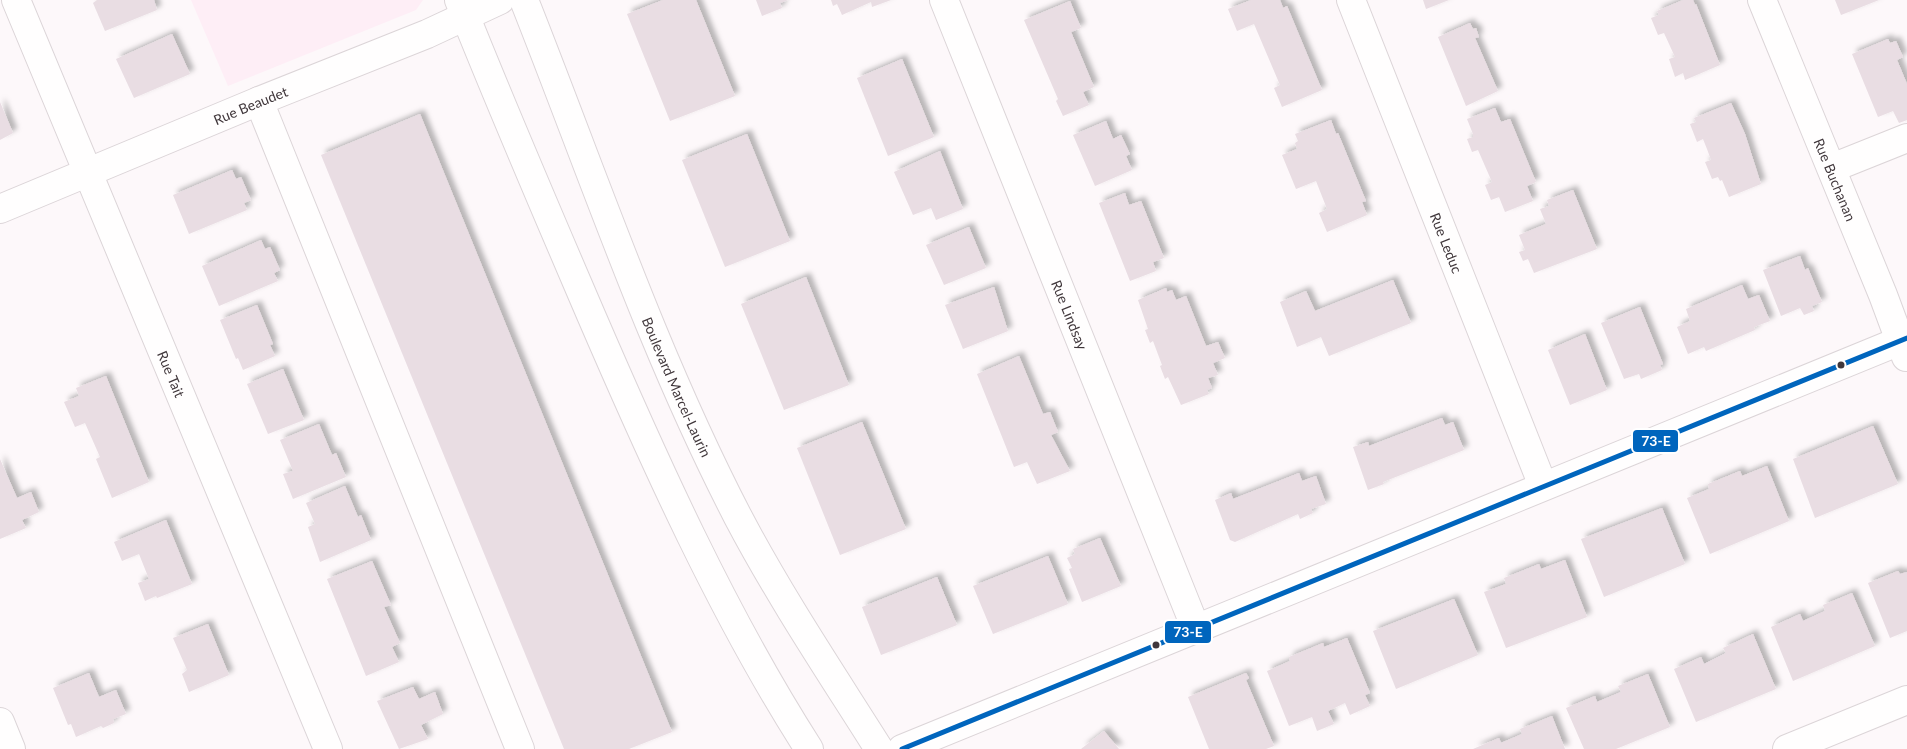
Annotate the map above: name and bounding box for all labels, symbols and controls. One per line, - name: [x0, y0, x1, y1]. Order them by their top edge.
- street label: Rue Beaudet: [211, 82, 290, 128]
- street label: Rue Buchanan: [1811, 136, 1860, 223]
- street label: Rue Leduc: [1427, 210, 1467, 276]
- street label: Rue Lindsay: [1048, 277, 1092, 353]
- street label: Boulevard Marcel-Laurin: [639, 314, 715, 459]
- street label: Rue Tait: [154, 348, 189, 400]
- unlabelled marker: [1836, 360, 1846, 370]
- line badge: 73-E: [1632, 429, 1679, 453]
- text: 73-E: [1641, 432, 1671, 449]
- line badge: 73-E: [1164, 620, 1212, 644]
- text: 73-E: [1173, 623, 1203, 640]
- unlabelled marker: [1151, 640, 1161, 650]

